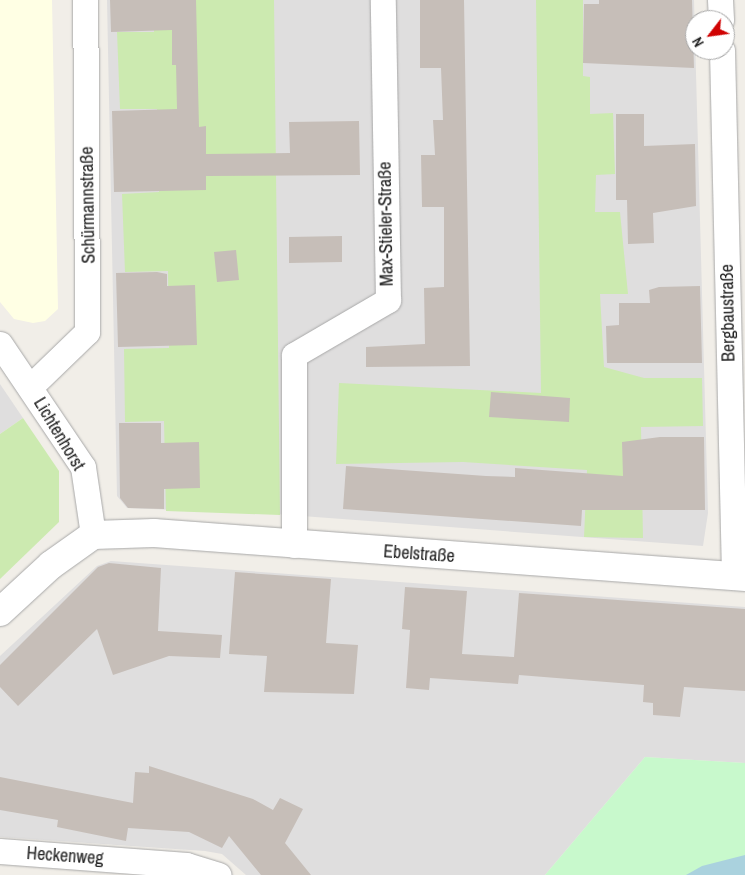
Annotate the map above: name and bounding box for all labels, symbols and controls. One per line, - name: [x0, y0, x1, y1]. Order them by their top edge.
- north arrow: [685, 10, 735, 60]
- text: N: [688, 34, 708, 50]
- street label: Schürmannstraße: [76, 146, 100, 264]
- street label: Max-Stieler-Straße: [374, 161, 398, 287]
- street label: Bergbaustraße: [716, 264, 740, 362]
- street label: Lichtenhorst: [29, 394, 89, 474]
- street label: Ebelstraße: [383, 541, 455, 567]
- street label: Heckenweg: [26, 843, 104, 869]

